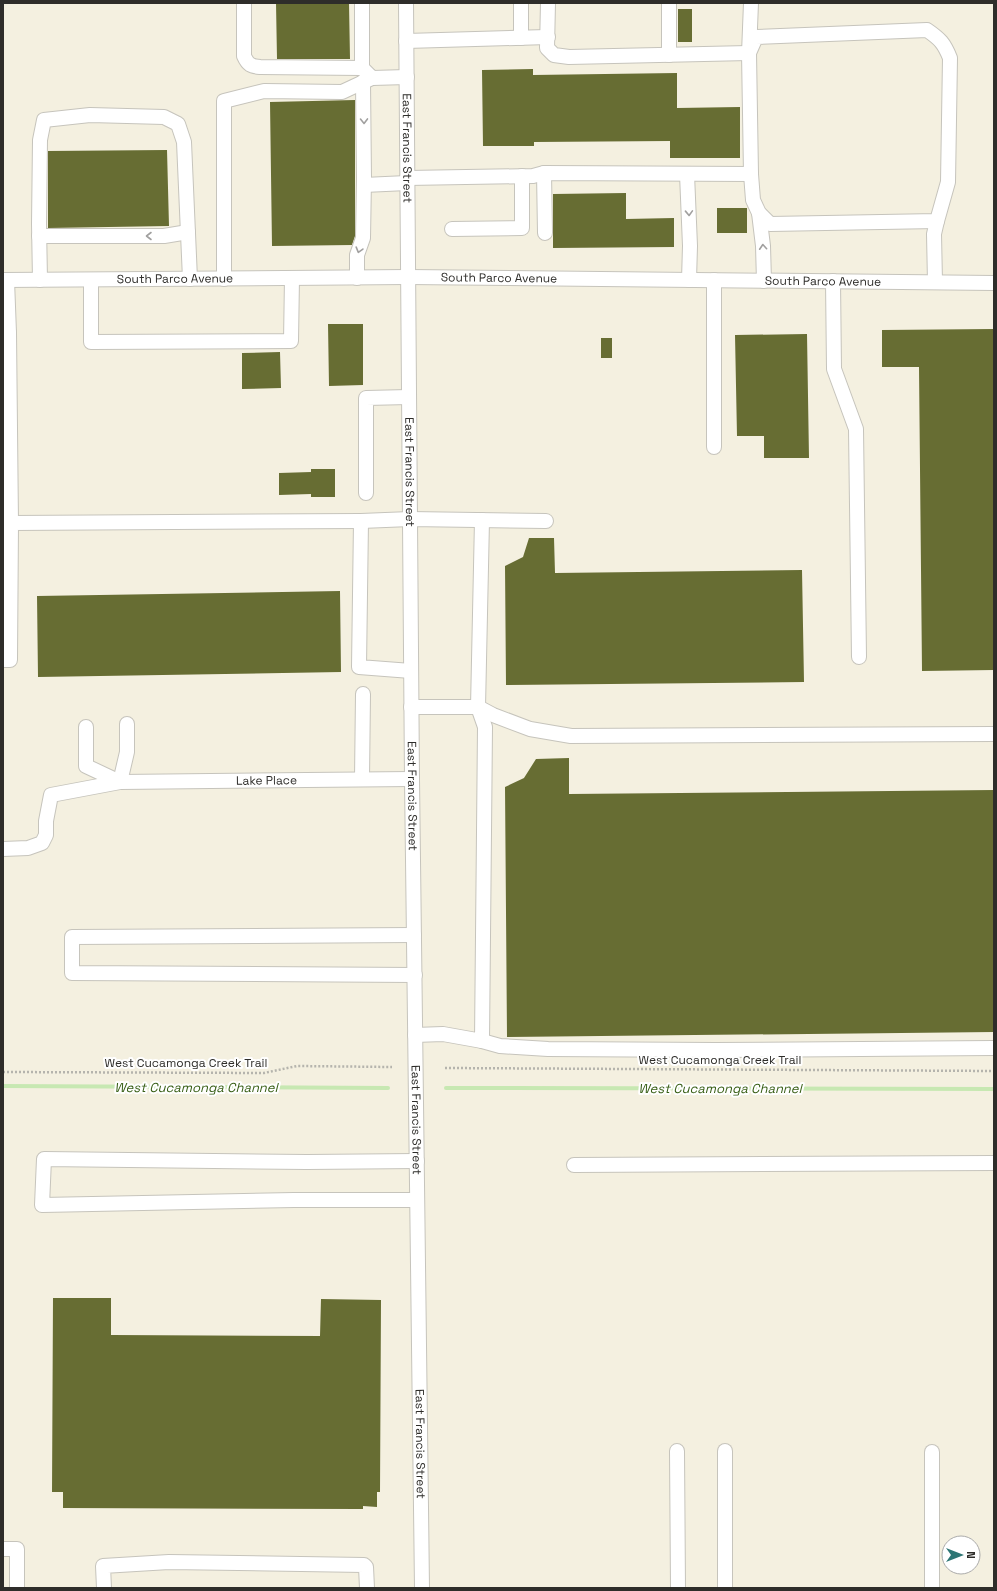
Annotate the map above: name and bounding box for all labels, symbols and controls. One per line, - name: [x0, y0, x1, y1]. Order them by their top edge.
- street label: East Francis Street: [399, 93, 416, 203]
- one-way arrow: [360, 118, 368, 124]
- one-way arrow: [685, 210, 693, 216]
- one-way arrow: [146, 232, 152, 240]
- one-way arrow: [758, 244, 767, 250]
- one-way arrow: [355, 247, 364, 254]
- street label: South Parco Avenue: [441, 269, 557, 287]
- street label: South Parco Avenue: [117, 270, 233, 287]
- street label: South Parco Avenue: [765, 273, 881, 290]
- street label: East Francis Street: [401, 417, 418, 527]
- street label: East Francis Street: [404, 741, 421, 851]
- street label: Lake Place: [236, 772, 297, 789]
- street label: West Cucamonga Creek Trail: [639, 1052, 801, 1068]
- street label: West Cucamonga Creek Trail: [105, 1055, 267, 1071]
- street label: East Francis Street: [408, 1065, 425, 1175]
- water label: West Cucamonga Channel: [114, 1079, 280, 1096]
- water label: West Cucamonga Channel: [638, 1080, 804, 1097]
- street label: East Francis Street: [412, 1389, 429, 1499]
- north arrow: [941, 1535, 981, 1575]
- text: N: [964, 1551, 978, 1559]

